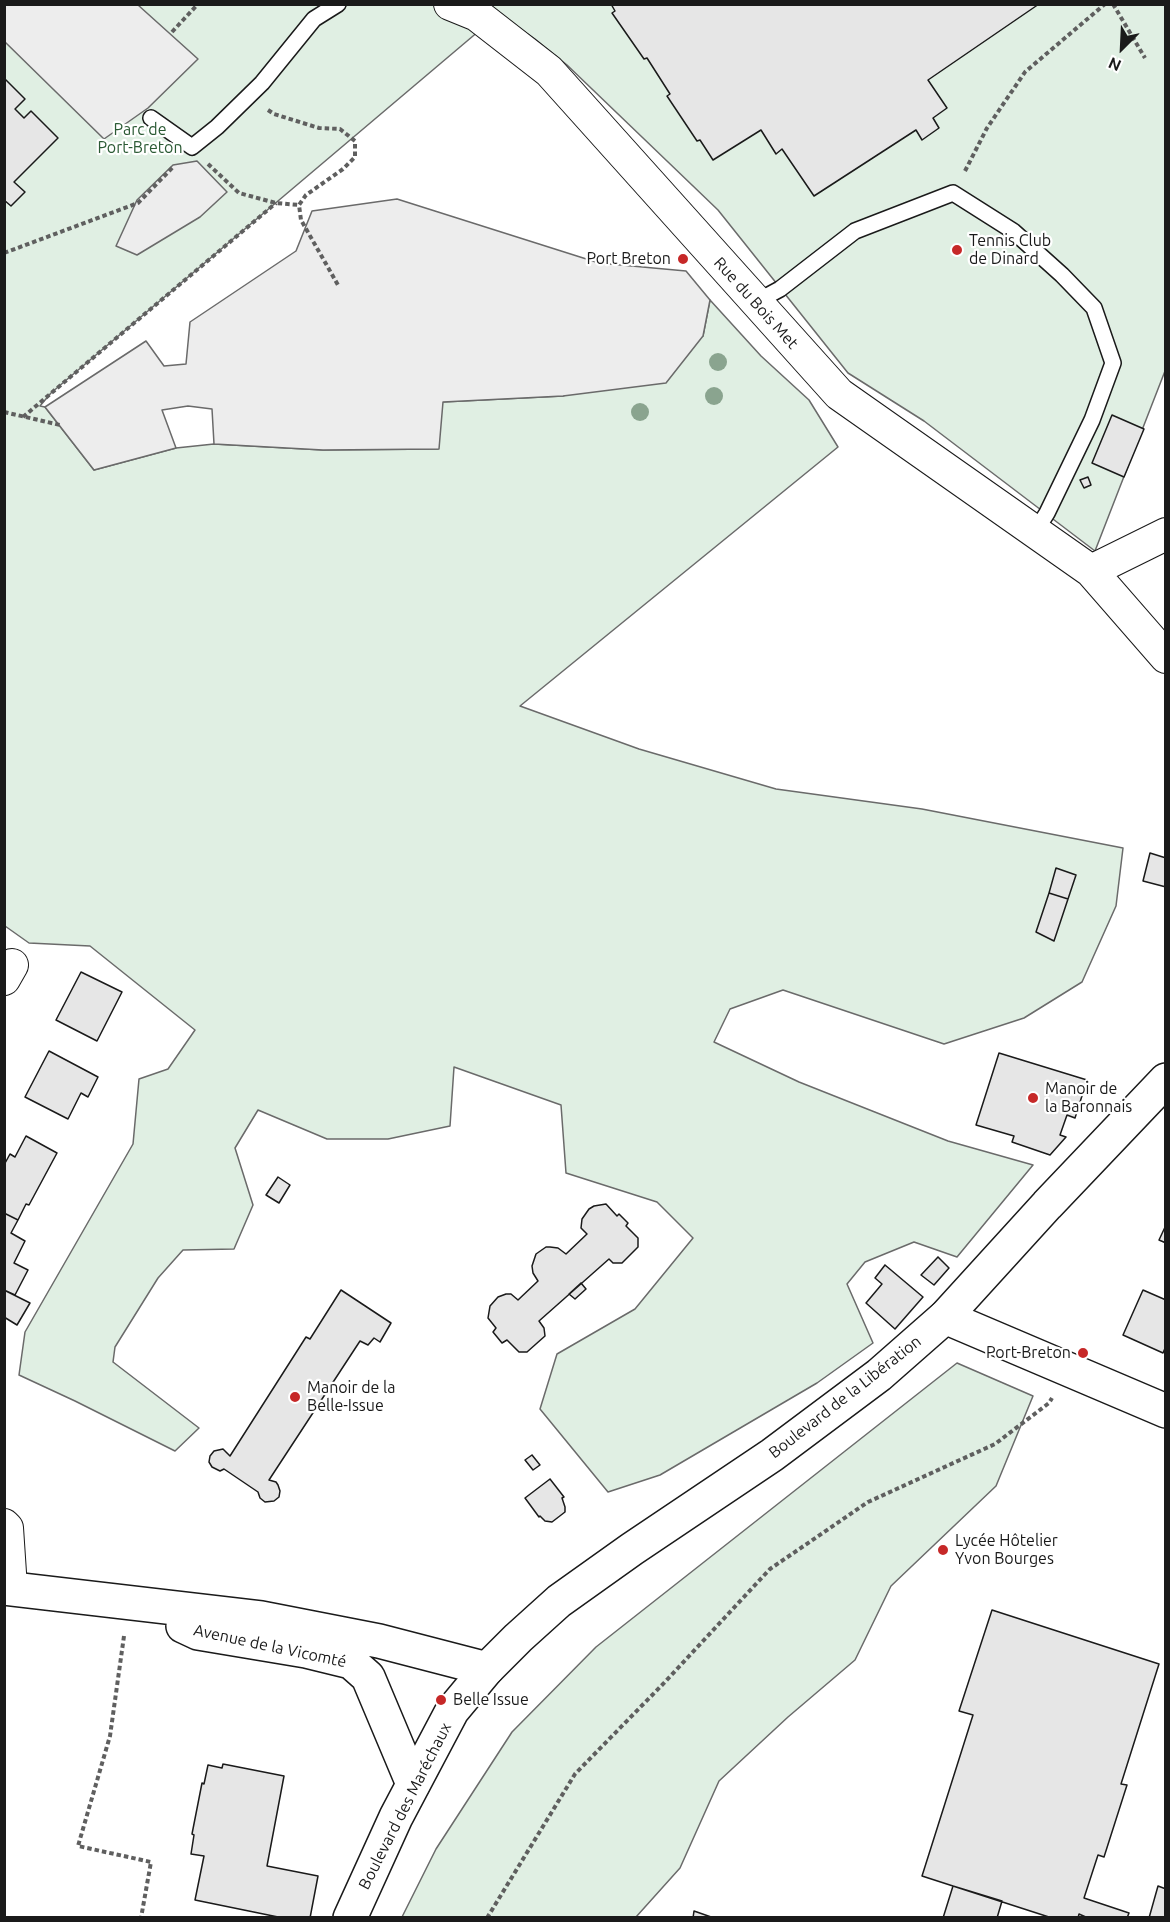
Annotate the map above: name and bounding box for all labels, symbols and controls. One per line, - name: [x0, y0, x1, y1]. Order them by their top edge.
- north arrow: [1092, 18, 1152, 78]
- text: N: [1106, 54, 1124, 75]
- park label: Parc de Port-Breton: [97, 120, 183, 158]
- place label: Tennis Club de Dinard: [969, 231, 1051, 269]
- marker: Tennis Club de Dinard: [950, 243, 964, 257]
- place label: Port Breton: [586, 249, 671, 269]
- marker: Port Breton: [676, 252, 690, 266]
- street label: Rue du Bois Met: [710, 253, 802, 353]
- place label: Manoir de la Baronnais: [1045, 1079, 1132, 1117]
- marker: Manoir de la Baronnais: [1026, 1091, 1040, 1105]
- street label: Boulevard de la Libération: [765, 1332, 925, 1462]
- place label: Port-Breton: [986, 1343, 1071, 1363]
- marker: Port-Breton: [1076, 1346, 1090, 1360]
- place label: Manoir de la Belle-Issue: [307, 1378, 396, 1416]
- marker: Manoir de la Belle-Issue: [288, 1390, 302, 1404]
- place label: Lycée Hôtelier Yvon Bourges: [955, 1531, 1058, 1569]
- marker: Lycée Hôtelier Yvon Bourges: [936, 1543, 950, 1557]
- street label: Avenue de la Vicomté: [192, 1620, 348, 1672]
- place label: Belle Issue: [453, 1690, 529, 1710]
- marker: Belle Issue: [434, 1693, 448, 1707]
- street label: Boulevard des Maréchaux: [355, 1719, 455, 1893]

